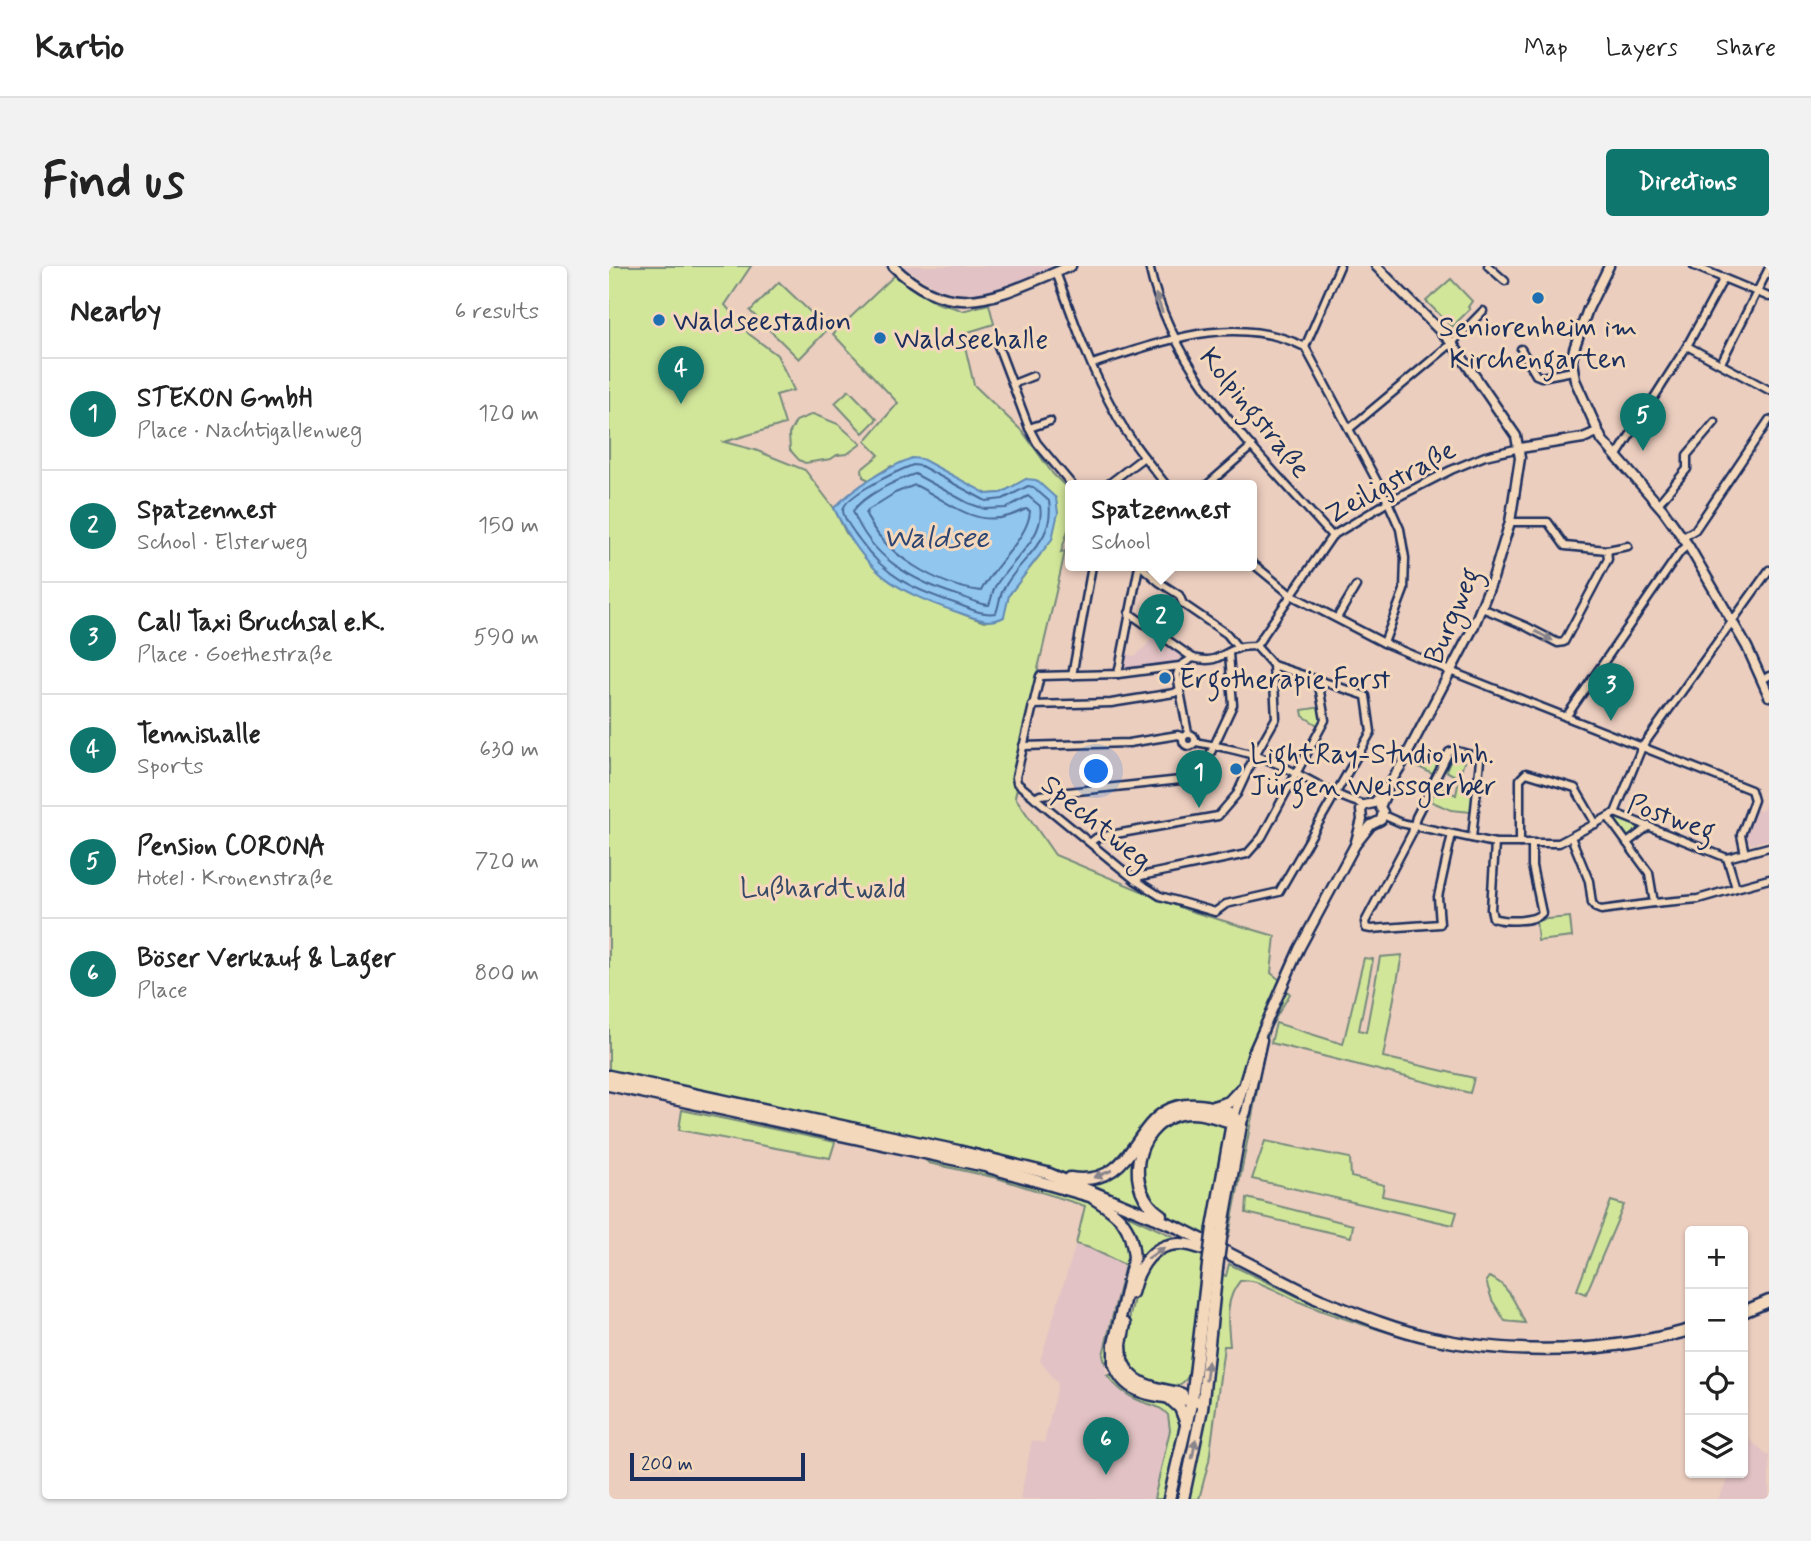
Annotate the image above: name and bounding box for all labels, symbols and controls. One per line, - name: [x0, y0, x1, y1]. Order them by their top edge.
- text: Kartio: [35, 26, 124, 70]
- text: Map: [1524, 33, 1568, 64]
- text: Layers: [1606, 33, 1678, 64]
- text: Share: [1716, 33, 1776, 64]
- button: Directions: [1606, 149, 1769, 216]
- text: Find us: [42, 150, 185, 215]
- marker: Seniorenheim im Kirchengarten: [1530, 290, 1546, 306]
- text: Nearby: [70, 292, 161, 331]
- one-way arrow: [1153, 293, 1164, 314]
- text: 6 results: [455, 297, 539, 327]
- place label: Waldseestadion: [673, 304, 851, 341]
- place label: Seniorenheim im Kirchengarten: [1439, 310, 1637, 382]
- marker: Waldseestadion: [651, 312, 667, 328]
- place label: Waldseehalle: [894, 322, 1048, 359]
- marker: Waldseehalle: [872, 330, 888, 346]
- street label: Kolpingstraße: [1188, 341, 1318, 489]
- pin: 4: [658, 346, 704, 404]
- text: STEXON GmbH: [137, 382, 312, 416]
- pin: 5: [1620, 393, 1666, 451]
- text: 1: [88, 399, 98, 429]
- text: 120 m: [478, 399, 539, 429]
- text: Place · Nachtigallenweg: [137, 416, 362, 446]
- street label: Zeiligstraße: [1319, 432, 1463, 534]
- popup: [1065, 480, 1257, 571]
- text: Spatzennest: [137, 494, 276, 528]
- text: Spatzennest: [1091, 494, 1231, 528]
- text: 2: [87, 511, 99, 541]
- text: 150 m: [478, 511, 539, 541]
- water label: Waldsee: [883, 519, 990, 558]
- text: School · Elsterweg: [137, 528, 308, 558]
- text: School: [1091, 528, 1151, 558]
- street label: Burgweg: [1416, 562, 1493, 671]
- pin: 2: [1138, 594, 1184, 652]
- text: Call Taxi Bruchsal e.K.: [137, 606, 385, 640]
- text: 3: [88, 623, 98, 653]
- text: 590 m: [473, 623, 539, 653]
- one-way arrow: [1534, 630, 1554, 641]
- text: Place · Goethestraße: [137, 640, 333, 670]
- place label: Ergotherapie Forst: [1179, 662, 1391, 702]
- pin: 3: [1588, 663, 1634, 721]
- marker: Ergotherapie Forst: [1157, 670, 1173, 686]
- text: Tennishalle: [137, 718, 261, 752]
- text: 4: [86, 735, 100, 765]
- text: 630 m: [479, 735, 539, 765]
- place label: LightRay-Studio Inh. Jürgen Weissgerber: [1250, 737, 1496, 809]
- pin: 1: [1176, 750, 1222, 808]
- text: Sports: [137, 752, 204, 782]
- your location: [1079, 754, 1113, 788]
- marker: LightRay-Studio Inh. Jürgen Weissgerber: [1228, 761, 1244, 777]
- street label: Spechtweg: [1031, 767, 1158, 880]
- street label: Postweg: [1621, 786, 1720, 853]
- text: Pension CORONA: [137, 830, 326, 864]
- text: 5: [86, 847, 100, 877]
- text: 720 m: [475, 847, 539, 877]
- text: Hotel · Kronenstraße: [137, 864, 333, 894]
- park label: Lußhardtwald: [740, 871, 906, 908]
- text: Böser Verkauf & Lager: [137, 942, 395, 976]
- text: 6: [87, 959, 99, 989]
- text: 800 m: [475, 959, 539, 989]
- text: Place: [137, 976, 188, 1006]
- one-way arrow: [1093, 1169, 1114, 1180]
- map controls: [1685, 1226, 1748, 1478]
- button: +: [1685, 1226, 1748, 1289]
- one-way arrow: [1146, 1247, 1166, 1260]
- button: −: [1685, 1289, 1748, 1352]
- button: locate: [1685, 1352, 1748, 1415]
- one-way arrow: [1201, 1360, 1212, 1382]
- button: layers: [1685, 1415, 1748, 1478]
- pin: 6: [1083, 1417, 1129, 1475]
- one-way arrow: [1189, 1438, 1200, 1460]
- scale bar: [630, 1450, 805, 1482]
- text: 200 m: [641, 1452, 693, 1477]

